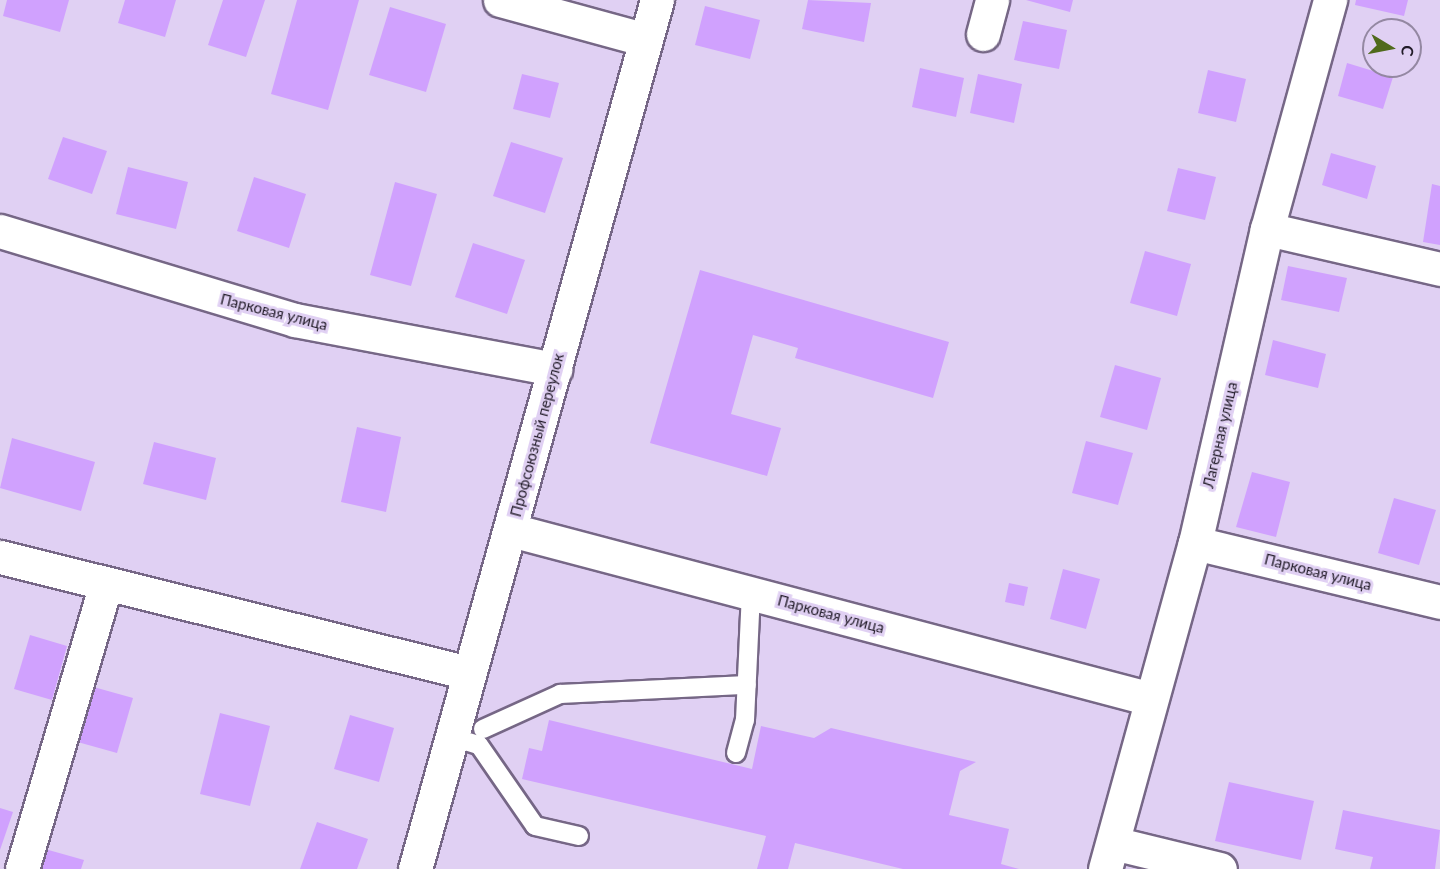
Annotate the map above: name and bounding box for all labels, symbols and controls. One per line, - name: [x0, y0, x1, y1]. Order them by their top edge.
- north arrow: [1362, 18, 1422, 78]
- text: С: [1398, 44, 1419, 58]
- street label: Парковая улица: [219, 290, 329, 334]
- street label: Профсоюзный переулок: [506, 351, 568, 519]
- street label: Лагерная улица: [1199, 380, 1241, 490]
- street label: Парковая улица: [1263, 550, 1373, 594]
- street label: Парковая улица: [776, 591, 886, 637]

